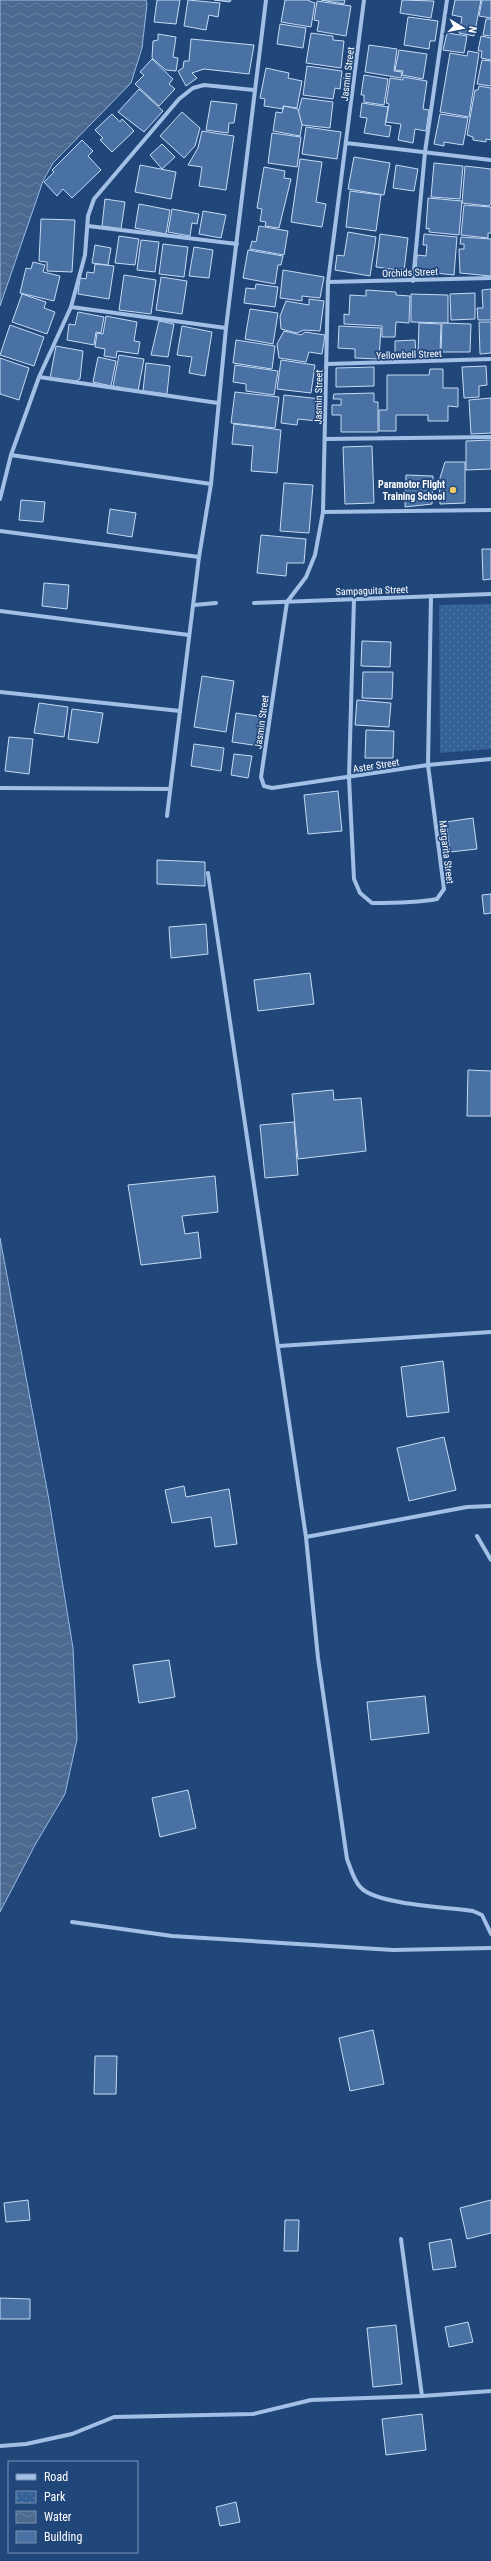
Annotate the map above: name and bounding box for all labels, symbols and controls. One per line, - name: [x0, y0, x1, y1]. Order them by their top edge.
- north arrow: [443, 8, 483, 48]
- text: N: [465, 25, 479, 34]
- street label: Jasmin Street: [339, 46, 356, 102]
- street label: Orchids Street: [382, 266, 438, 279]
- street label: Yellowbell Street: [376, 348, 442, 361]
- street label: Jasmin Street: [313, 370, 324, 424]
- place label: Paramotor Flight Training School: [378, 479, 445, 502]
- marker: Paramotor Flight Training School: [448, 485, 458, 495]
- street label: Sampaguita Street: [335, 584, 409, 597]
- street label: Jasmin Street: [252, 694, 271, 750]
- street label: Aster Street: [352, 756, 400, 775]
- street label: Margarita Street: [437, 820, 456, 884]
- legend: [8, 2461, 138, 2553]
- text: Road: [44, 2470, 68, 2484]
- text: Park: [44, 2490, 66, 2504]
- text: Water: [44, 2510, 72, 2524]
- text: Building: [44, 2530, 82, 2544]

